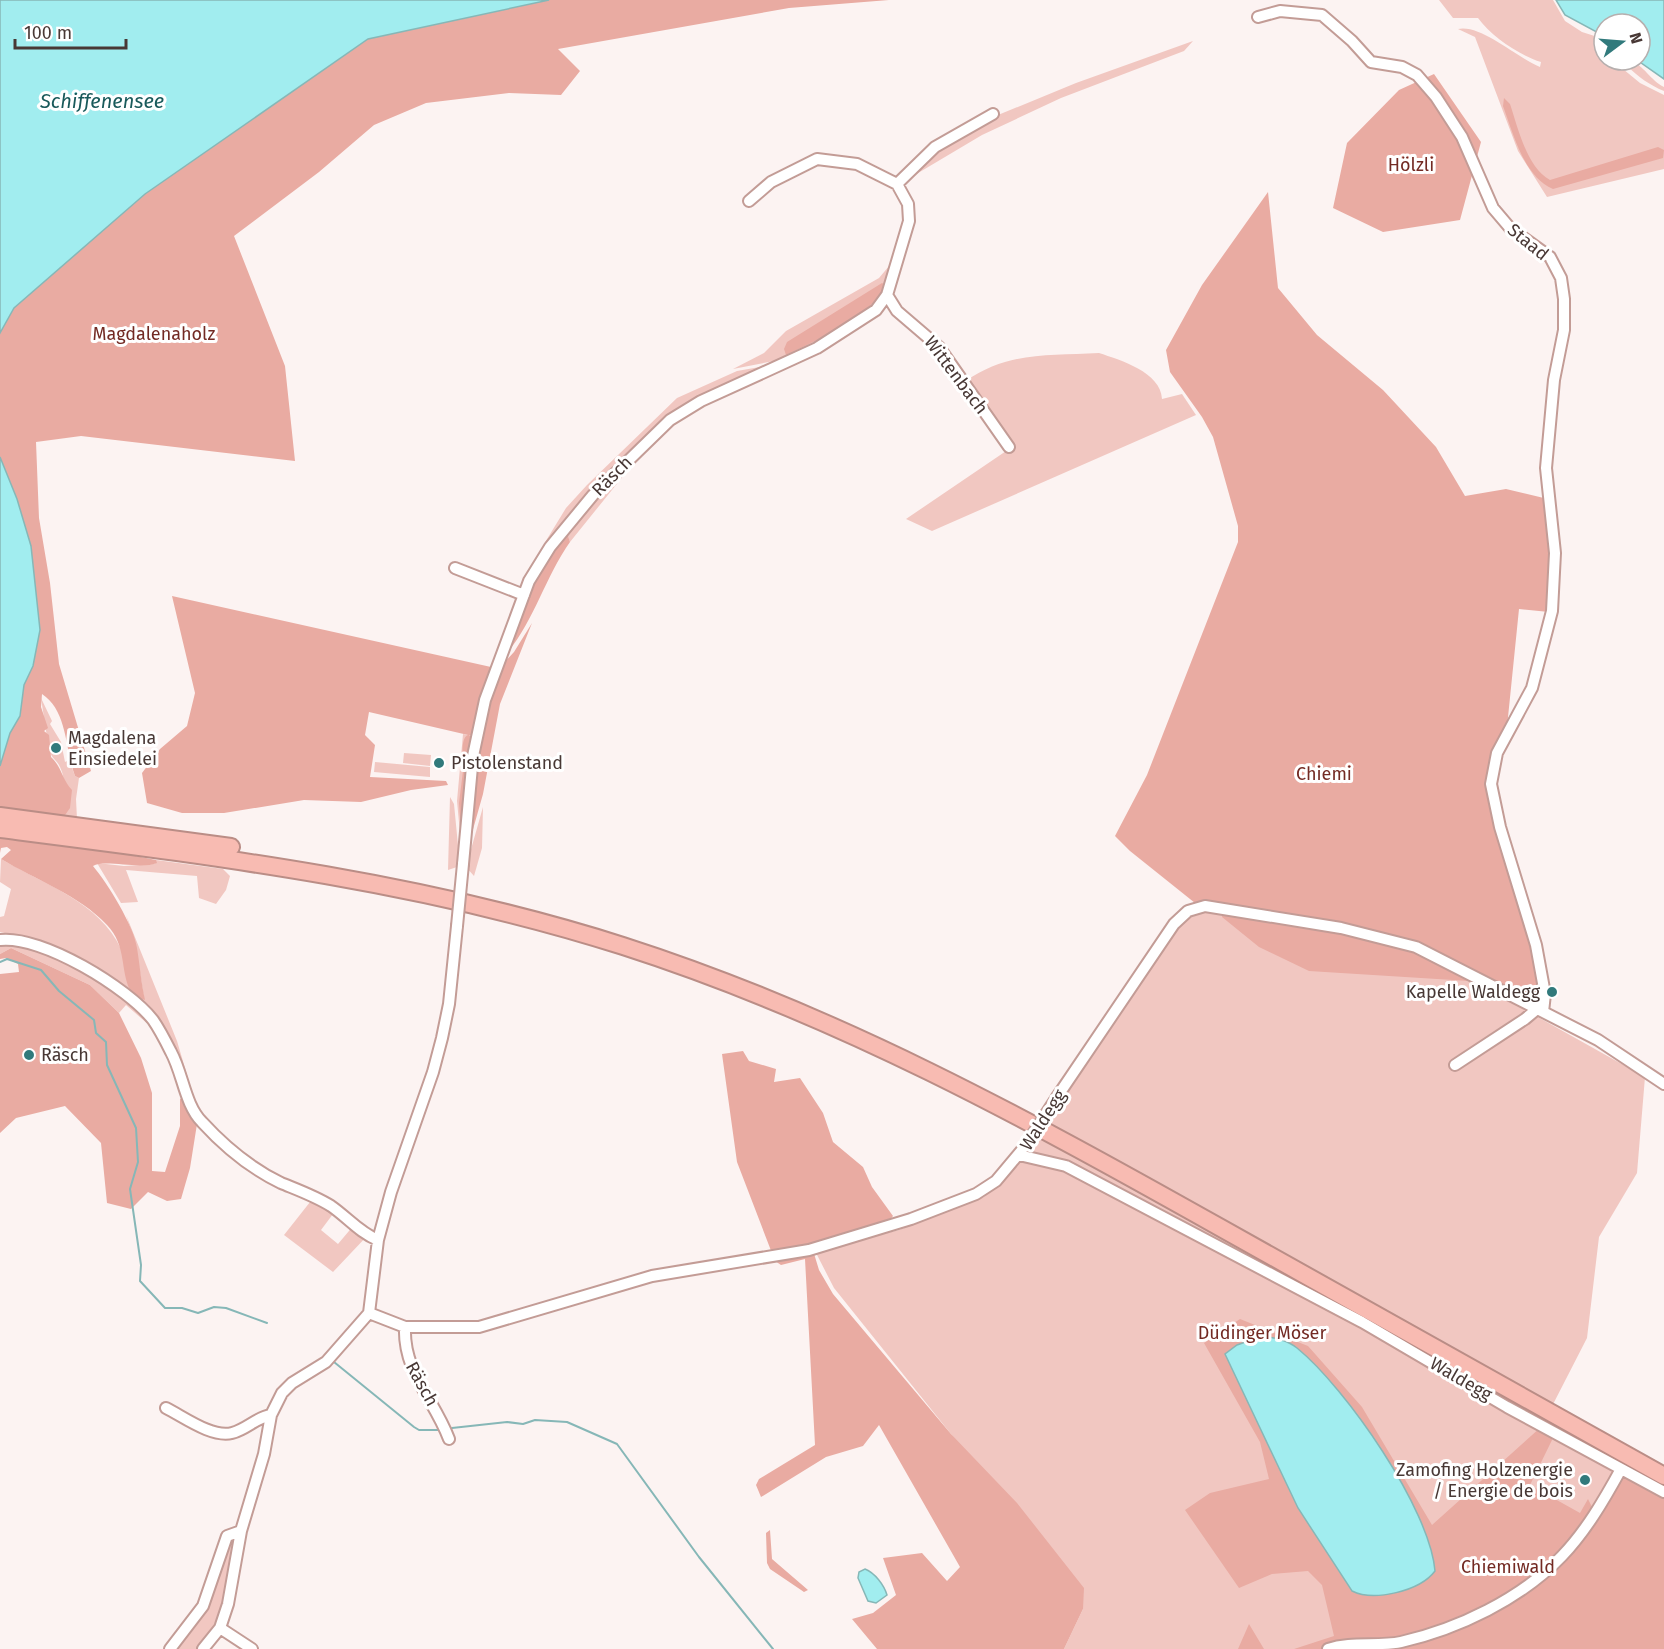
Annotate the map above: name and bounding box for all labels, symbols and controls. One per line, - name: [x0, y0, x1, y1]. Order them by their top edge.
- scale bar: [15, 12, 126, 50]
- north arrow: [1592, 12, 1652, 72]
- text: 100 m: [24, 22, 72, 44]
- text: N: [1625, 30, 1647, 46]
- water label: Schiffenensee: [39, 89, 164, 113]
- park label: Hölzli: [1388, 154, 1434, 176]
- street label: Staad: [1503, 219, 1553, 265]
- park label: Magdalenaholz: [93, 323, 216, 345]
- street label: Wittenbach: [919, 331, 993, 419]
- street label: Räsch: [587, 451, 637, 501]
- place label: Magdalena Einsiedelei: [68, 727, 157, 770]
- marker: Magdalena Einsiedelei: [49, 741, 63, 755]
- place label: Pistolenstand: [451, 752, 563, 774]
- marker: Pistolenstand: [432, 756, 446, 770]
- park label: Chiemi: [1296, 763, 1352, 785]
- place label: Kapelle Waldegg: [1406, 981, 1541, 1003]
- marker: Kapelle Waldegg: [1545, 985, 1559, 999]
- place label: Räsch: [41, 1044, 89, 1066]
- marker: Räsch: [22, 1048, 36, 1062]
- street label: Waldegg: [1015, 1085, 1071, 1155]
- park label: Düdinger Möser: [1198, 1322, 1326, 1344]
- street label: Waldegg: [1426, 1352, 1497, 1406]
- street label: Räsch: [401, 1358, 443, 1410]
- place label: Zamofing Holzenergie / Energie de bois: [1396, 1459, 1573, 1502]
- marker: Zamofing Holzenergie / Energie de bois: [1578, 1473, 1592, 1487]
- park label: Chiemiwald: [1461, 1556, 1555, 1578]

